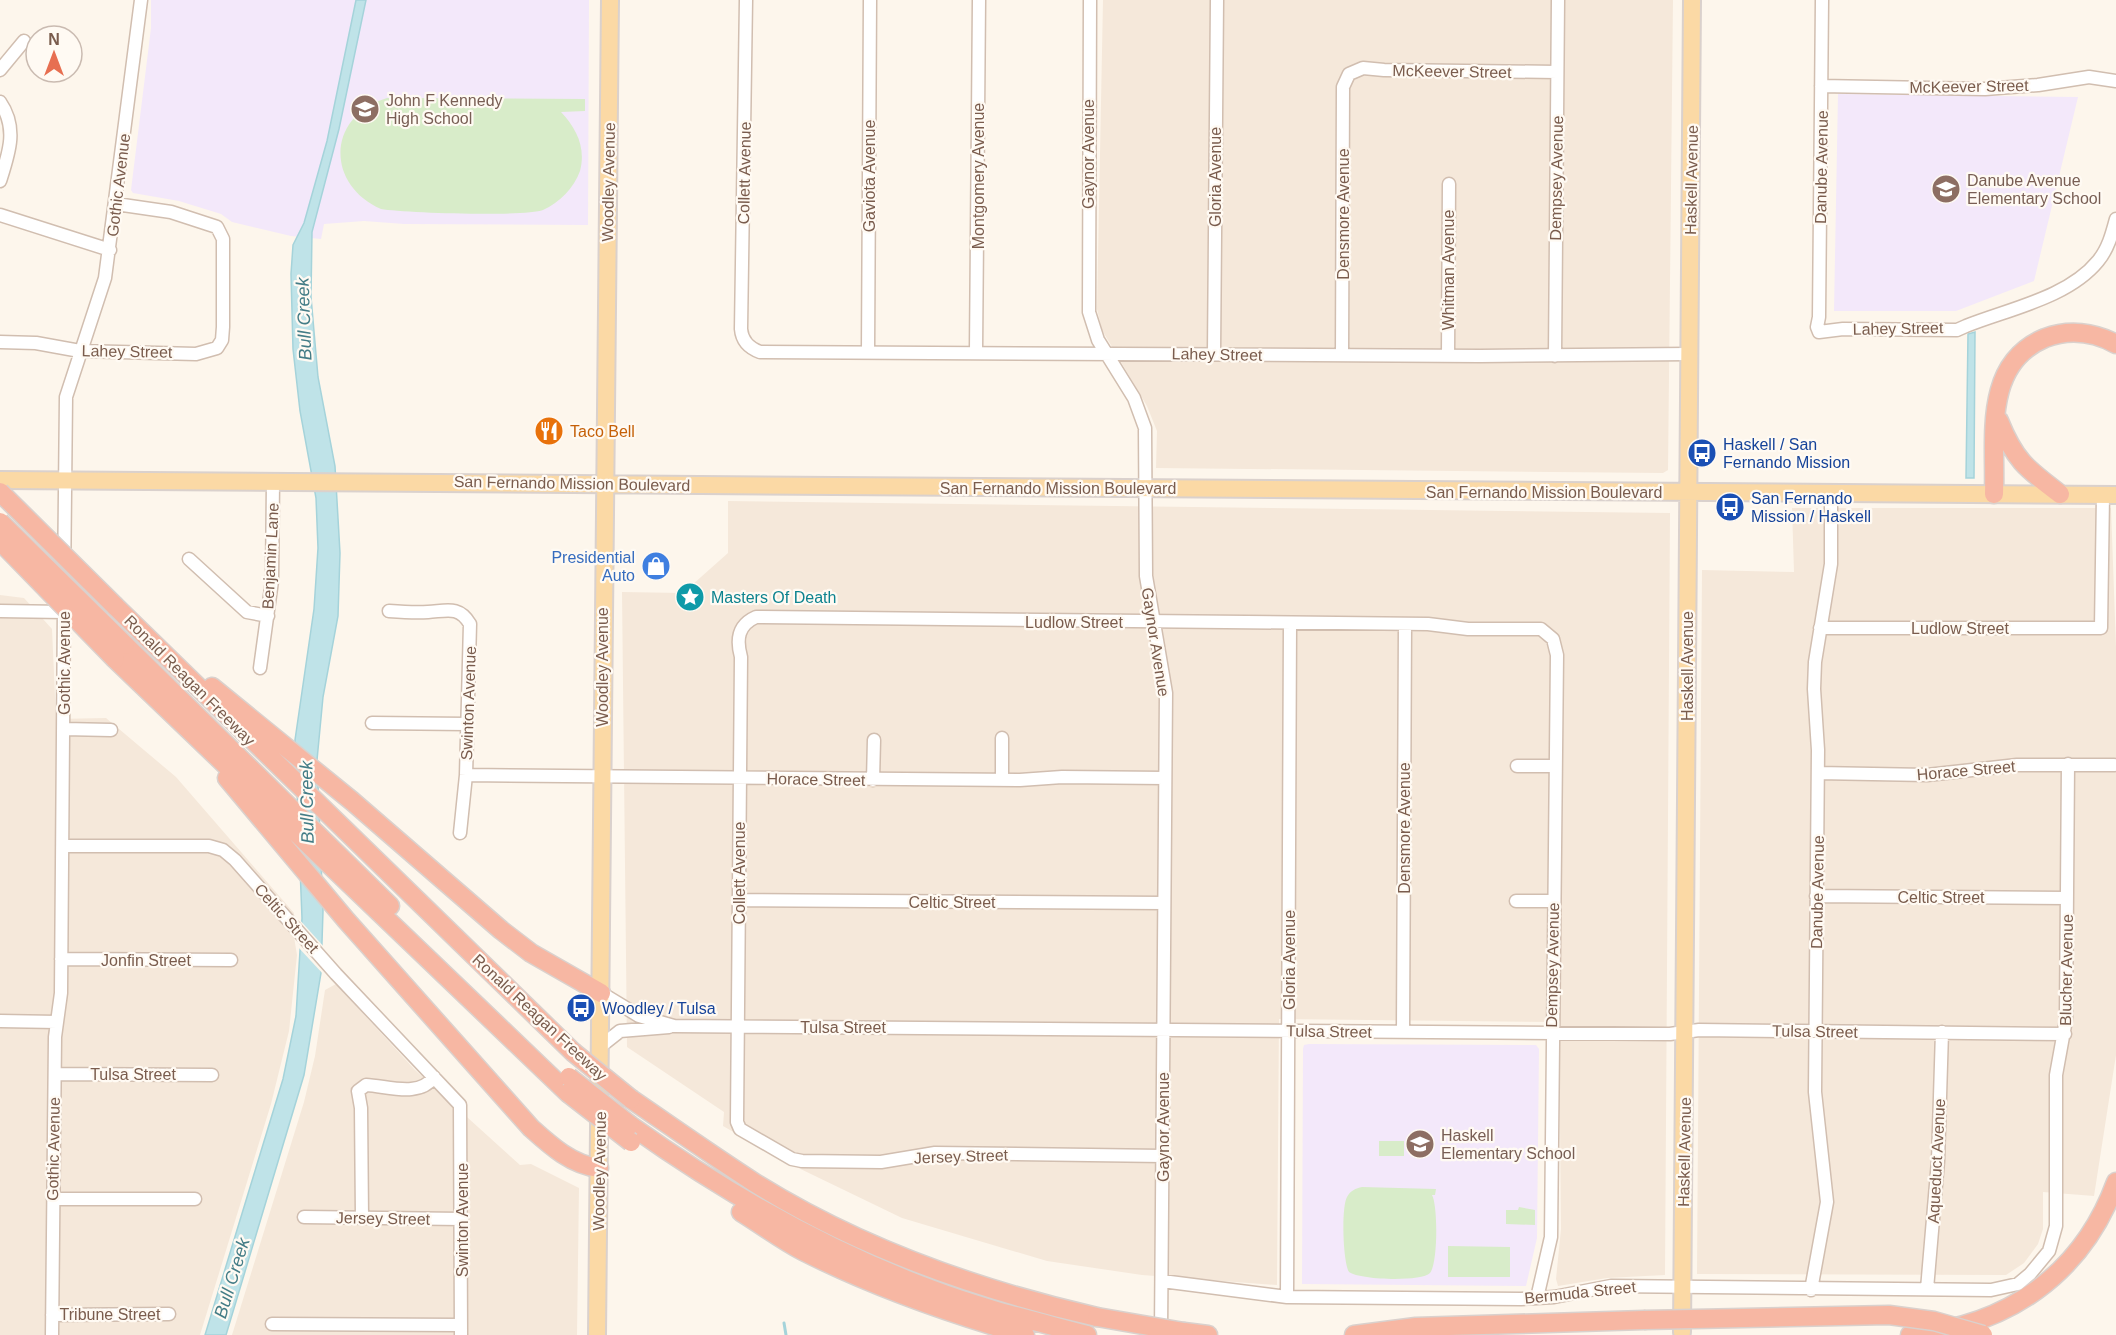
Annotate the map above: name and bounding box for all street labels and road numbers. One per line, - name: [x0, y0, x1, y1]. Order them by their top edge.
- street label: McKeever Street: [1392, 62, 1512, 81]
- street label: McKeever Street: [1909, 77, 2029, 96]
- street label: Gaynor Avenue: [1080, 99, 1097, 209]
- street label: Montgomery Avenue: [970, 103, 987, 249]
- street label: Danube Avenue: [1812, 110, 1831, 224]
- street label: Dempsey Avenue: [1547, 115, 1566, 241]
- street label: Gaviota Avenue: [861, 120, 878, 232]
- street label: Collett Avenue: [735, 121, 754, 225]
- street label: Woodley Avenue: [599, 122, 618, 242]
- street label: Haskell Avenue: [1682, 125, 1701, 235]
- street label: Gloria Avenue: [1207, 127, 1224, 227]
- street label: Gothic Avenue: [104, 132, 133, 238]
- street label: Densmore Avenue: [1335, 148, 1352, 280]
- street label: Whitman Avenue: [1440, 210, 1457, 330]
- street label: Lahey Street: [1853, 319, 1944, 338]
- street label: Lahey Street: [81, 342, 173, 361]
- street label: Lahey Street: [1171, 345, 1263, 364]
- street label: San Fernando Mission Boulevard: [454, 473, 690, 494]
- street label: San Fernando Mission Boulevard: [940, 480, 1176, 497]
- street label: San Fernando Mission Boulevard: [1426, 484, 1662, 501]
- street label: Benjamin Lane: [259, 502, 282, 610]
- street label: Gaynor Avenue: [1139, 586, 1173, 698]
- street label: Woodley Avenue: [594, 607, 611, 727]
- street label: Gothic Avenue: [56, 611, 73, 715]
- street label: Haskell Avenue: [1679, 611, 1696, 721]
- street label: Ronald Reagan Freeway: [121, 612, 258, 749]
- street label: Ludlow Street: [1025, 614, 1123, 631]
- street label: Ludlow Street: [1911, 620, 2009, 637]
- street label: Swinton Avenue: [458, 645, 479, 761]
- street label: Horace Street: [1916, 758, 2017, 783]
- street label: Densmore Avenue: [1396, 762, 1413, 894]
- street label: Horace Street: [766, 770, 866, 789]
- street label: Collett Avenue: [731, 821, 748, 924]
- street label: Danube Avenue: [1808, 835, 1827, 949]
- street label: Celtic Street: [251, 880, 322, 957]
- street label: Celtic Street: [1897, 889, 1985, 906]
- street label: Celtic Street: [908, 894, 996, 911]
- street label: Dempsey Avenue: [1543, 902, 1562, 1028]
- street label: Gloria Avenue: [1281, 910, 1298, 1010]
- street label: Blucher Avenue: [2057, 914, 2076, 1026]
- street label: Ronald Reagan Freeway: [469, 951, 610, 1084]
- street label: Jonfin Street: [101, 952, 191, 969]
- street label: Tulsa Street: [800, 1019, 886, 1036]
- street label: Tulsa Street: [1286, 1022, 1373, 1041]
- street label: Tulsa Street: [1772, 1022, 1859, 1041]
- street label: Tulsa Street: [90, 1066, 176, 1083]
- street label: Gaynor Avenue: [1155, 1072, 1172, 1182]
- street label: Gothic Avenue: [44, 1097, 63, 1201]
- street label: Haskell Avenue: [1675, 1097, 1694, 1207]
- street label: Aqueduct Avenue: [1925, 1098, 1948, 1224]
- street label: Woodley Avenue: [590, 1111, 609, 1231]
- street label: Jersey Street: [914, 1146, 1009, 1167]
- street label: Swinton Avenue: [454, 1163, 471, 1277]
- street label: Jersey Street: [336, 1209, 431, 1228]
- street label: Bermuda Street: [1523, 1278, 1637, 1307]
- street label: Tribune Street: [60, 1306, 161, 1323]

